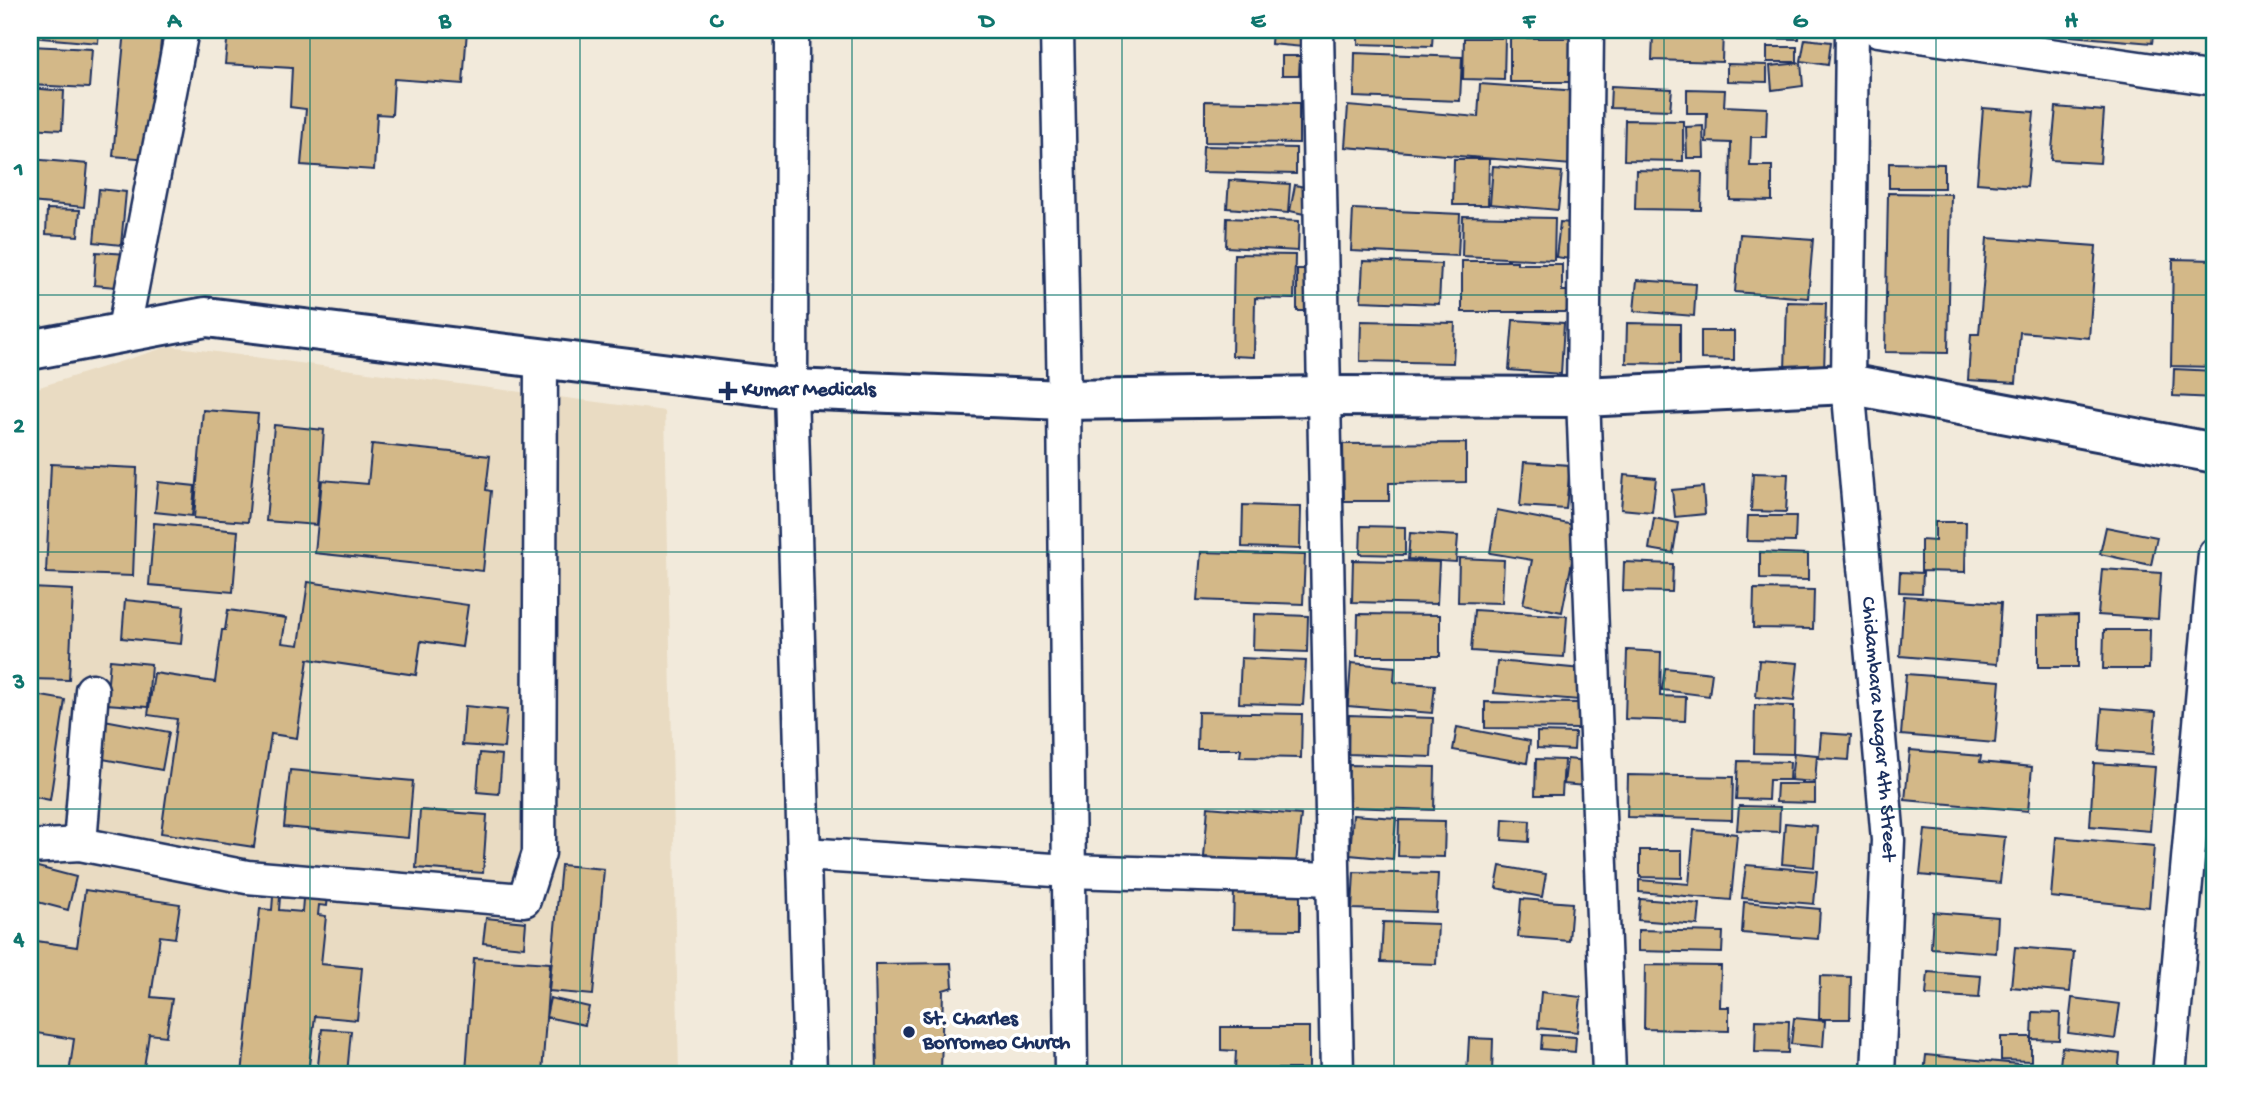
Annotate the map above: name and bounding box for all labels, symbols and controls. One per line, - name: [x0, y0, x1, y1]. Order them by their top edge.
- text: A: [166, 9, 182, 36]
- text: B: [438, 9, 452, 36]
- text: C: [710, 9, 725, 36]
- text: D: [978, 9, 996, 36]
- text: E: [1251, 9, 1267, 36]
- text: F: [1522, 9, 1537, 36]
- text: G: [1793, 9, 1809, 36]
- text: H: [2064, 9, 2078, 36]
- text: 1: [13, 157, 24, 184]
- place label: Kumar Medicals: [741, 379, 877, 404]
- marker: Kumar Medicals: [720, 383, 736, 399]
- text: 2: [13, 414, 25, 441]
- street label: Chidambara Nagar 4th Street: [1854, 595, 1901, 864]
- text: 3: [12, 670, 25, 697]
- text: 4: [13, 927, 25, 954]
- place label: St. Charles Borromeo Church: [922, 1008, 1071, 1057]
- marker: St. Charles Borromeo Church: [901, 1024, 917, 1040]

